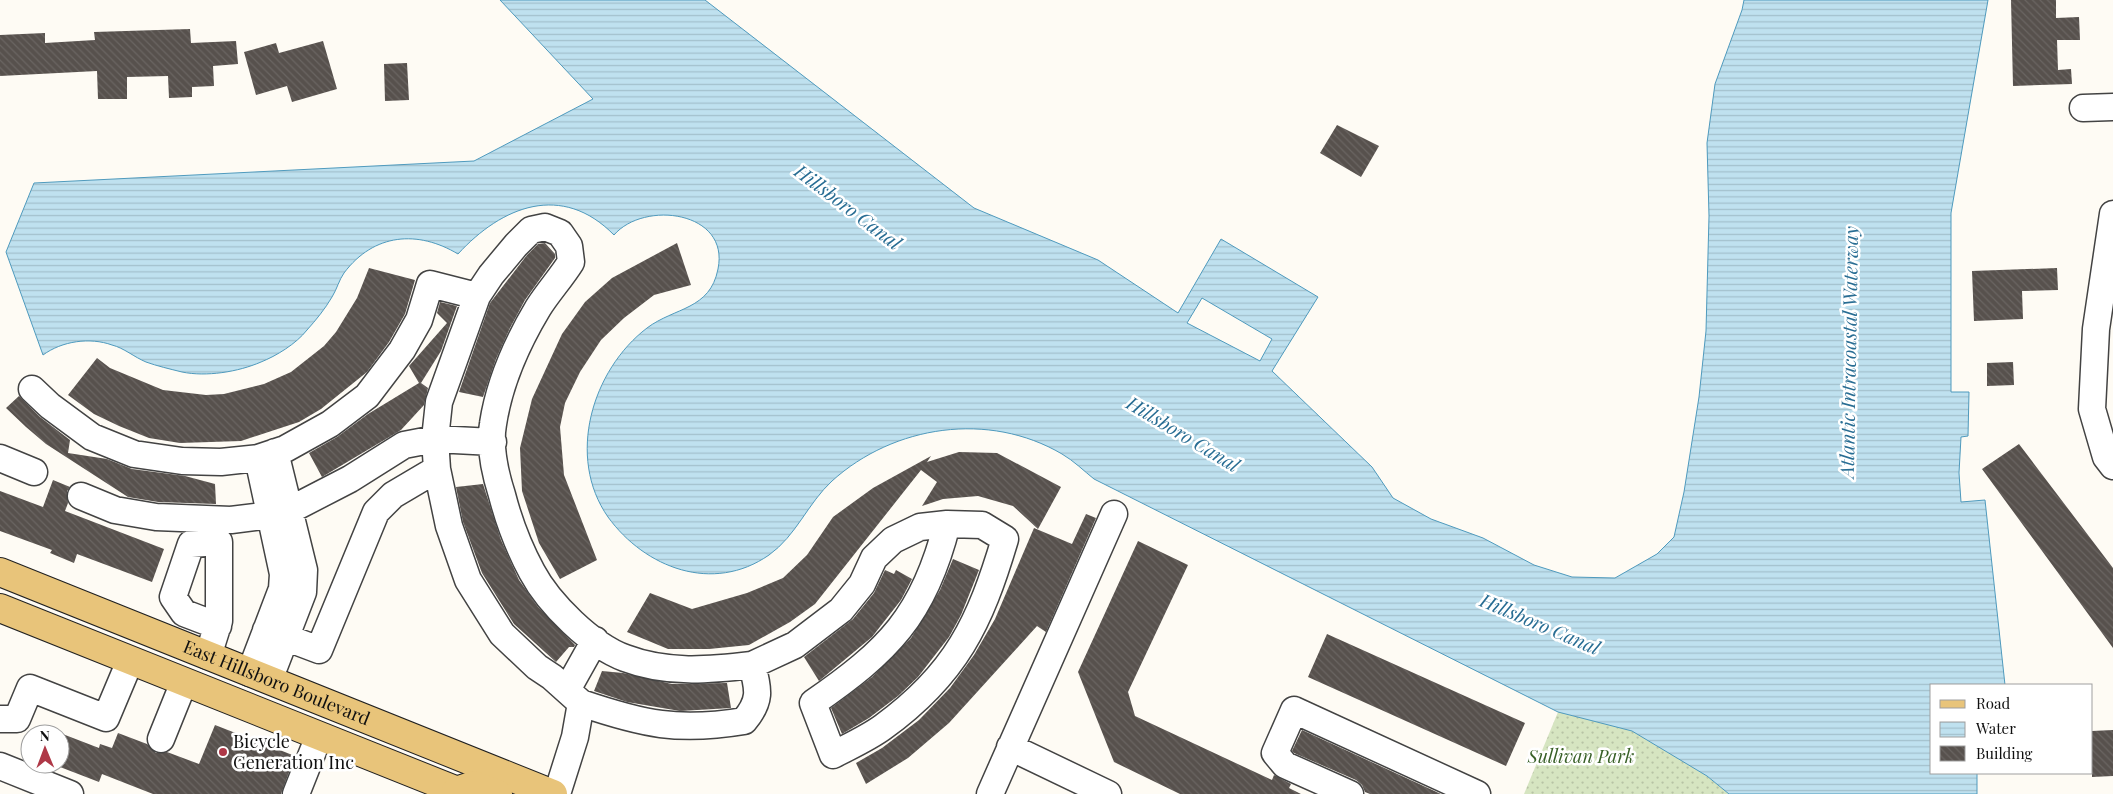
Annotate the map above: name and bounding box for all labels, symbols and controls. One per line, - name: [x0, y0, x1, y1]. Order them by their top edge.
- water label: Hillsboro Canal: [789, 157, 908, 255]
- water label: Atlantic Intracoastal Waterway: [1833, 226, 1863, 480]
- water label: Hillsboro Canal: [1121, 389, 1246, 478]
- water label: Hillsboro Canal: [1476, 586, 1605, 660]
- street label: East Hillsboro Boulevard: [180, 634, 374, 731]
- legend: [1930, 684, 2093, 774]
- text: Road: [1976, 693, 2010, 713]
- text: Water: [1975, 718, 2016, 738]
- north arrow: [20, 724, 70, 774]
- text: N: [40, 726, 50, 745]
- place label: Bicycle Generation Inc: [233, 729, 354, 774]
- text: Building: [1976, 743, 2033, 763]
- park label: Sullivan Park: [1527, 744, 1634, 768]
- marker: Bicycle Generation Inc: [217, 746, 229, 758]

